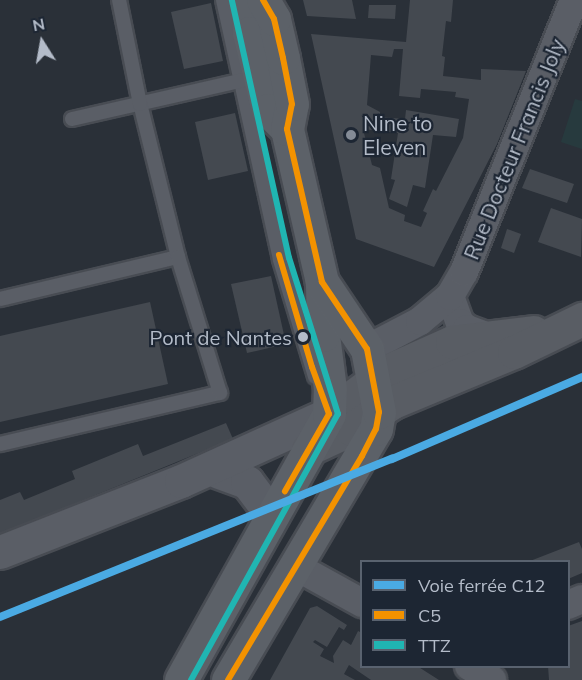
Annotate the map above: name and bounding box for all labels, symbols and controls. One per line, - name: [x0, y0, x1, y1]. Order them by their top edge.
- north arrow: [12, 12, 72, 72]
- text: N: [31, 13, 46, 35]
- street label: Rue Docteur Francis Joly: [458, 35, 570, 263]
- place label: Nine to Eleven: [363, 110, 432, 160]
- marker: Nine to Eleven: [344, 128, 358, 142]
- place label: Pont de Nantes: [150, 325, 292, 349]
- marker: Pont de Nantes: [297, 331, 309, 343]
- legend: [360, 560, 570, 668]
- text: Voie ferrée C12: [418, 574, 545, 597]
- text: C5: [418, 604, 441, 627]
- text: TTZ: [418, 634, 451, 657]

